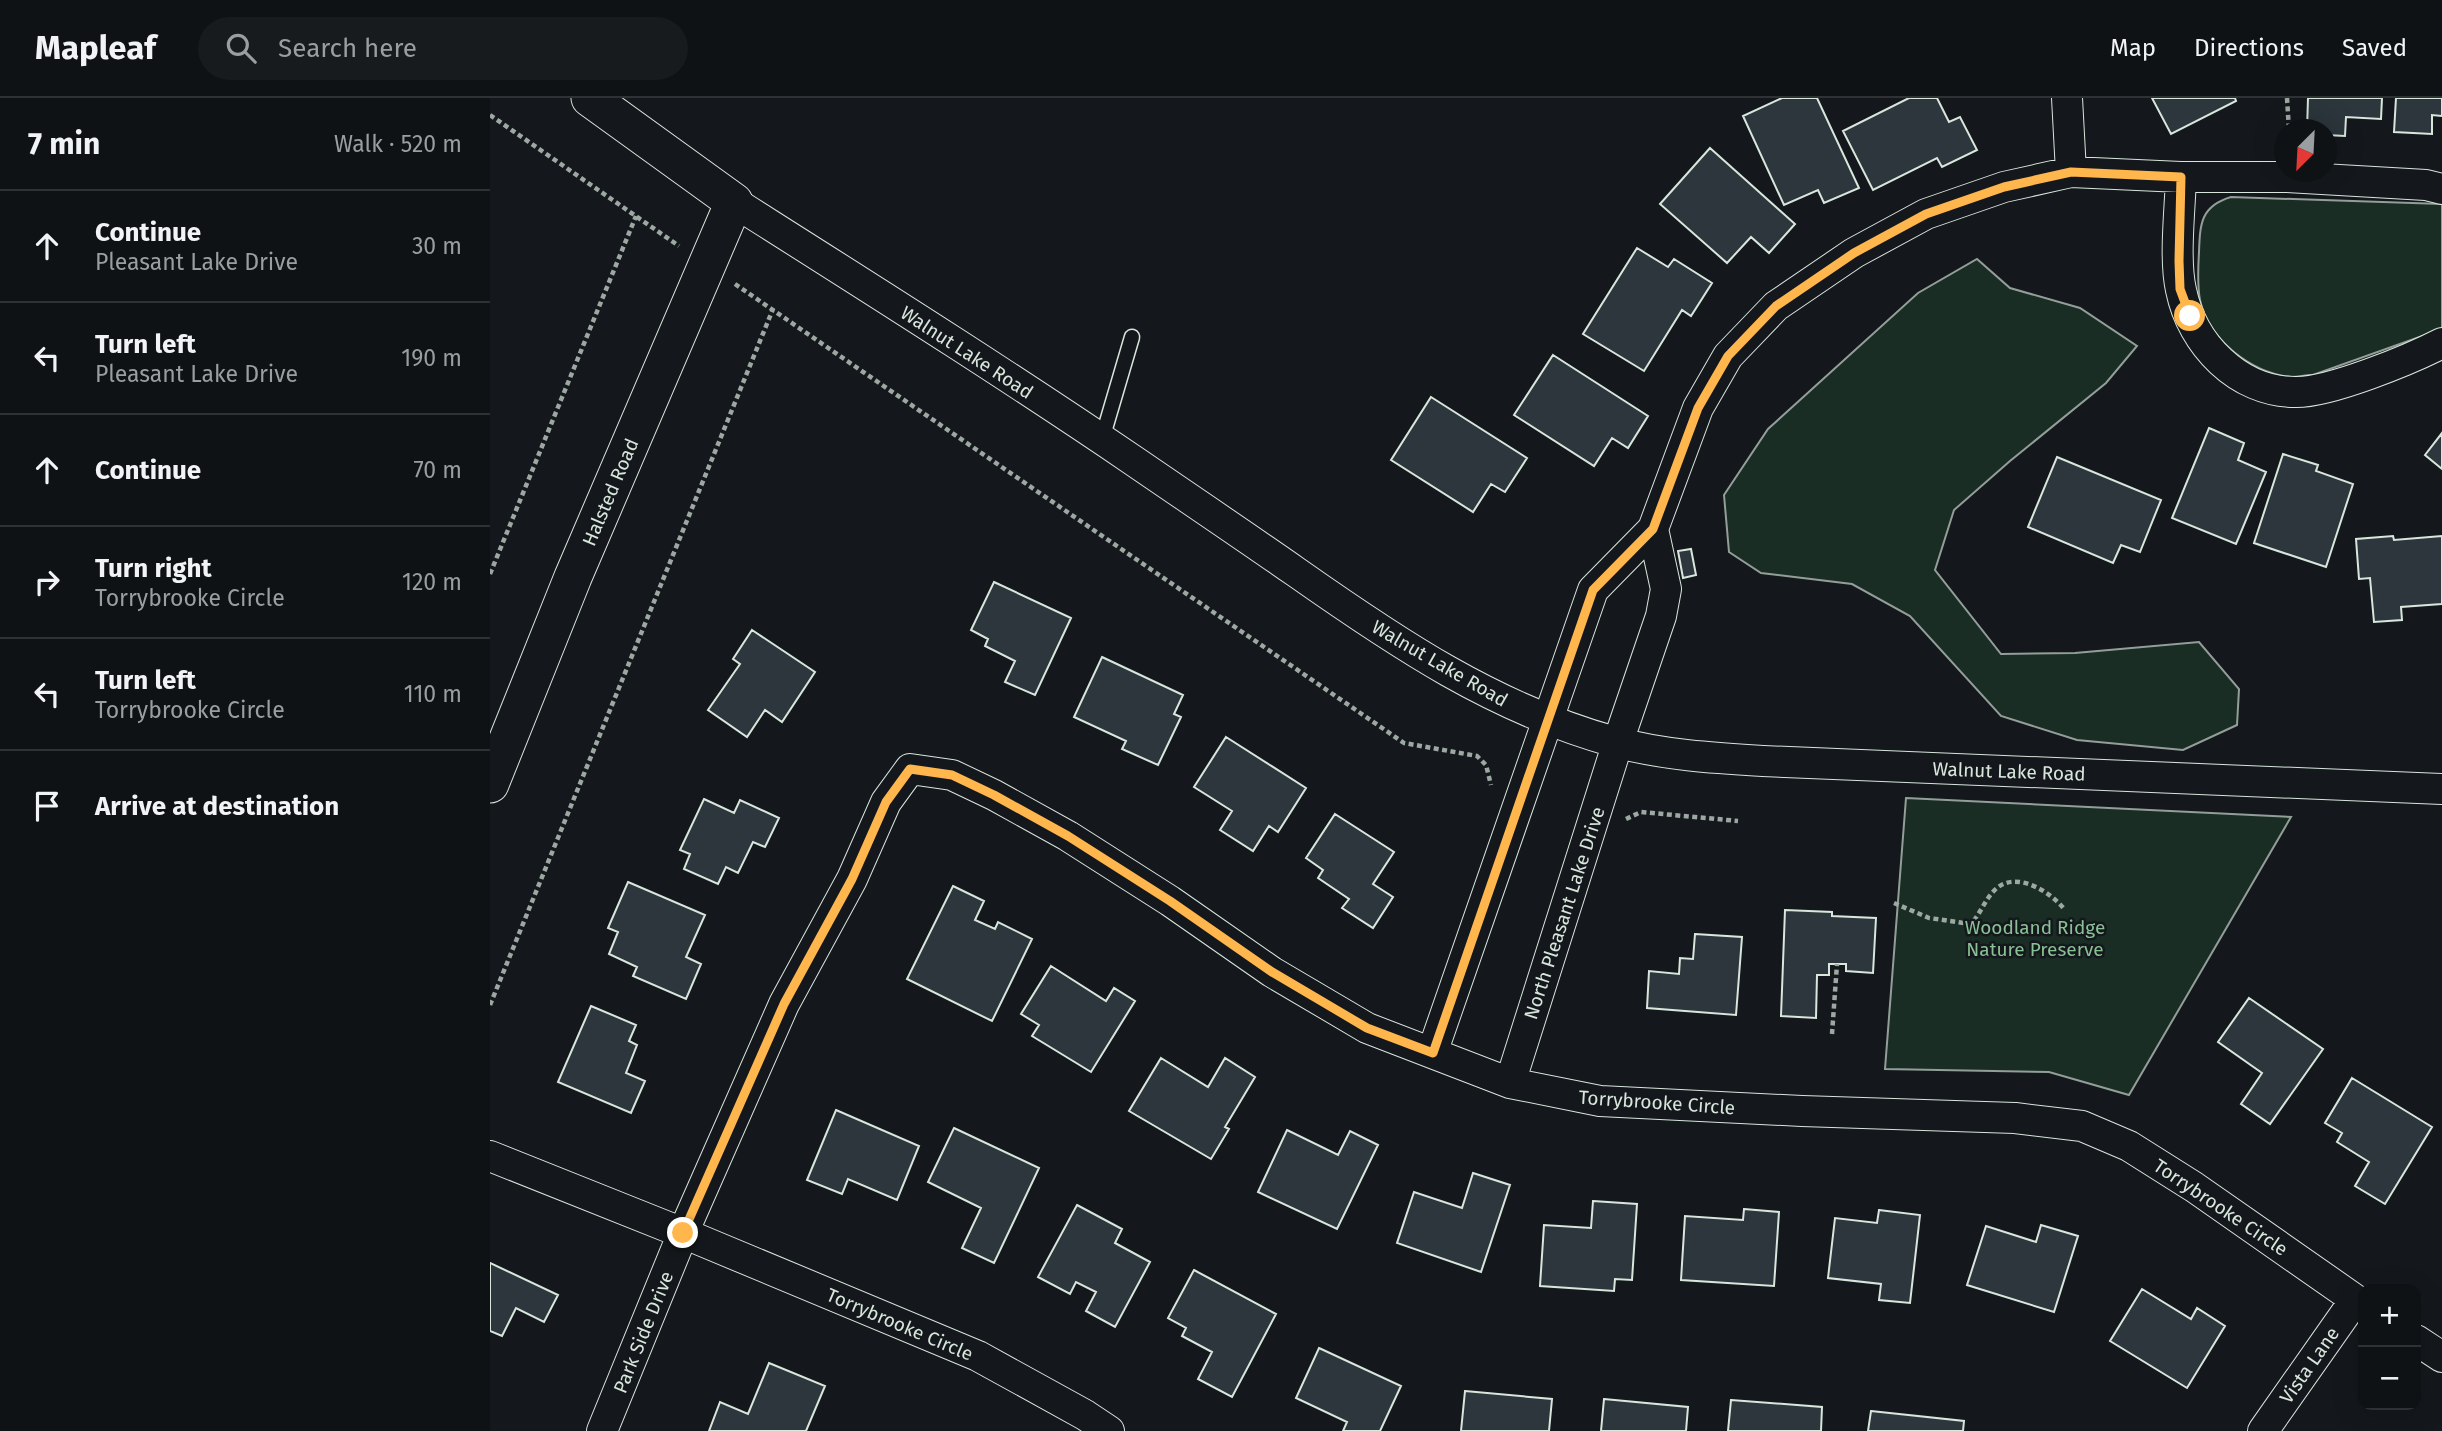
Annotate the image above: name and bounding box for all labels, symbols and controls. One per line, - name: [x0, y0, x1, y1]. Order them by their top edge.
- search box: [198, 17, 688, 80]
- text: Mapleaf: [35, 28, 156, 68]
- icon: search: [222, 29, 260, 67]
- text: Search here: [278, 33, 417, 64]
- text: Map: [2110, 34, 2156, 62]
- text: Directions: [2194, 34, 2304, 62]
- text: Saved: [2342, 34, 2407, 62]
- north arrow: [2274, 119, 2337, 182]
- text: 7 min: [28, 126, 100, 162]
- text: Walk · 520 m: [334, 130, 462, 158]
- text: Continue: [95, 217, 201, 248]
- icon: ahead: [28, 227, 66, 265]
- text: 30 m: [412, 232, 462, 260]
- text: Pleasant Lake Drive: [95, 248, 298, 276]
- route start: [2174, 300, 2205, 331]
- street label: Walnut Lake Road: [896, 301, 1037, 404]
- text: Turn left: [95, 329, 196, 360]
- icon: left: [28, 339, 66, 377]
- text: 190 m: [401, 344, 462, 372]
- text: Pleasant Lake Drive: [95, 360, 298, 388]
- street label: Halsted Road: [577, 435, 643, 549]
- icon: ahead: [28, 451, 66, 489]
- text: Continue: [95, 455, 201, 486]
- text: 70 m: [413, 456, 462, 484]
- text: Turn right: [95, 553, 212, 584]
- icon: right: [28, 563, 66, 601]
- text: 120 m: [402, 568, 462, 596]
- text: Torrybrooke Circle: [95, 584, 285, 612]
- street label: Walnut Lake Road: [1368, 615, 1512, 712]
- text: Turn left: [95, 665, 196, 696]
- icon: left: [28, 675, 66, 713]
- text: 110 m: [404, 680, 462, 708]
- text: Torrybrooke Circle: [95, 696, 285, 724]
- street label: Walnut Lake Road: [1932, 757, 2086, 786]
- icon: arrive: [28, 787, 66, 825]
- text: Arrive at destination: [95, 791, 339, 822]
- street label: North Pleasant Lake Drive: [1519, 804, 1610, 1022]
- park label: Woodland Ridge Nature Preserve: [1965, 916, 2105, 961]
- street label: Torrybrooke Circle: [1578, 1086, 1736, 1119]
- street label: Torrybrooke Circle: [2149, 1154, 2292, 1261]
- route end: [667, 1217, 698, 1248]
- street label: Park Side Drive: [609, 1268, 678, 1397]
- street label: Torrybrooke Circle: [823, 1283, 976, 1366]
- map controls: [2358, 1284, 2421, 1410]
- button: +: [2358, 1284, 2421, 1347]
- street label: Vista Lane: [2275, 1323, 2344, 1408]
- button: −: [2358, 1347, 2421, 1410]

